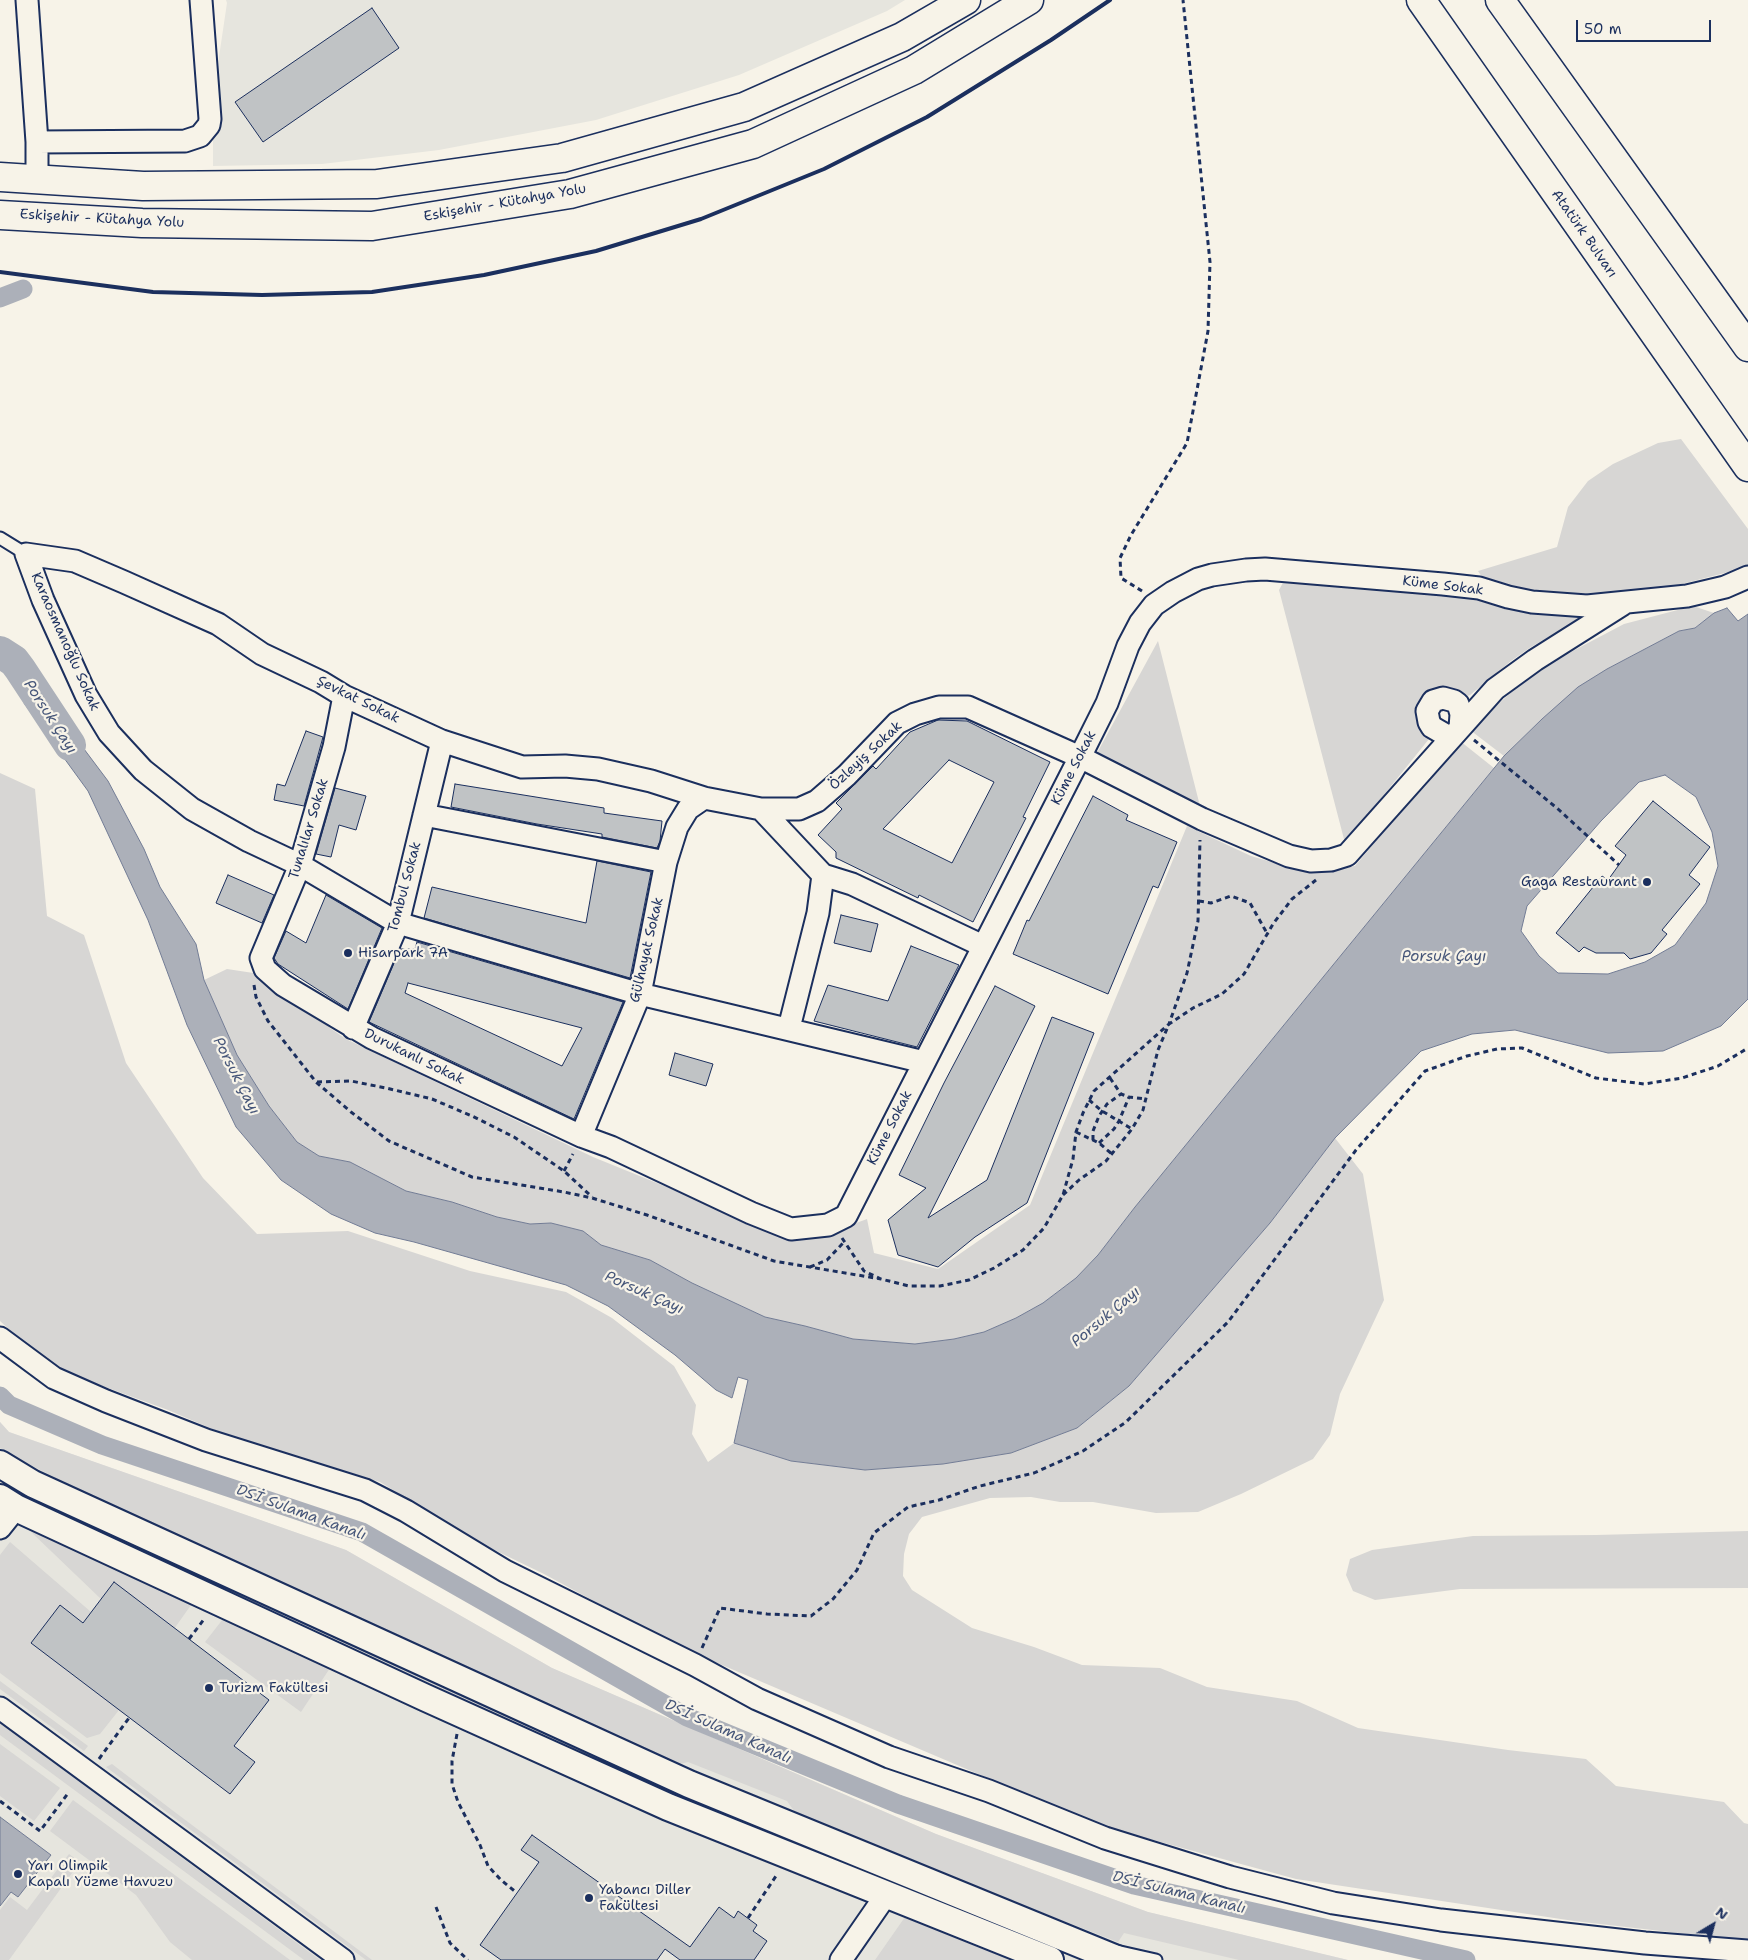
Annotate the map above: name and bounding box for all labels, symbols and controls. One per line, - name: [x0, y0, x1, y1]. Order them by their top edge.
- scale bar: [1578, 10, 1713, 42]
- text: 50 m: [1584, 19, 1622, 39]
- street label: Eskişehir - Kütahya Yolu: [422, 180, 588, 226]
- street label: Atatürk Bulvarı: [1547, 187, 1621, 281]
- street label: Eskişehir - Kütahya Yolu: [19, 206, 185, 232]
- street label: Karaosmanoğlu Sokak: [27, 570, 103, 714]
- street label: Küme Sokak: [1401, 573, 1485, 599]
- street label: Şevkat Sokak: [314, 673, 402, 727]
- water label: Porsuk Çayı: [19, 677, 81, 757]
- street label: Özleyiş Sokak: [826, 718, 906, 794]
- street label: Küme Sokak: [1048, 728, 1100, 808]
- street label: Tunalılar Sokak: [286, 777, 332, 881]
- street label: Tombul Sokak: [385, 840, 425, 934]
- place label: Gaga Restaurant: [1521, 874, 1637, 890]
- marker: Gaga Restaurant: [1641, 876, 1653, 888]
- street label: Gülhayat Sokak: [627, 896, 667, 1004]
- place label: Hisarpark 7A: [358, 945, 448, 961]
- marker: Hisarpark 7A: [342, 947, 354, 959]
- water label: Porsuk Çayı: [1402, 948, 1486, 966]
- street label: Durukanlı Sokak: [361, 1025, 467, 1089]
- water label: Porsuk Çayı: [209, 1034, 263, 1118]
- street label: Küme Sokak: [864, 1088, 916, 1168]
- water label: Porsuk Çayı: [602, 1268, 686, 1318]
- water label: Porsuk Çayı: [1068, 1283, 1144, 1351]
- water label: DSİ Sulama Kanalı: [234, 1481, 368, 1545]
- place label: Turizm Fakültesi: [219, 1680, 329, 1696]
- marker: Turizm Fakültesi: [203, 1682, 215, 1694]
- water label: DSİ Sulama Kanalı: [662, 1696, 794, 1768]
- place label: Yarı Olimpik Kapalı Yüzme Havuzu: [28, 1858, 173, 1890]
- marker: Yarı Olimpik Kapalı Yüzme Havuzu: [12, 1868, 24, 1880]
- water label: DSİ Sulama Kanalı: [1110, 1868, 1248, 1918]
- place label: Yabancı Diller Fakültesi: [599, 1882, 691, 1914]
- marker: Yabancı Diller Fakültesi: [583, 1892, 595, 1904]
- north arrow: [1688, 1900, 1738, 1950]
- text: N: [1712, 1902, 1732, 1924]

